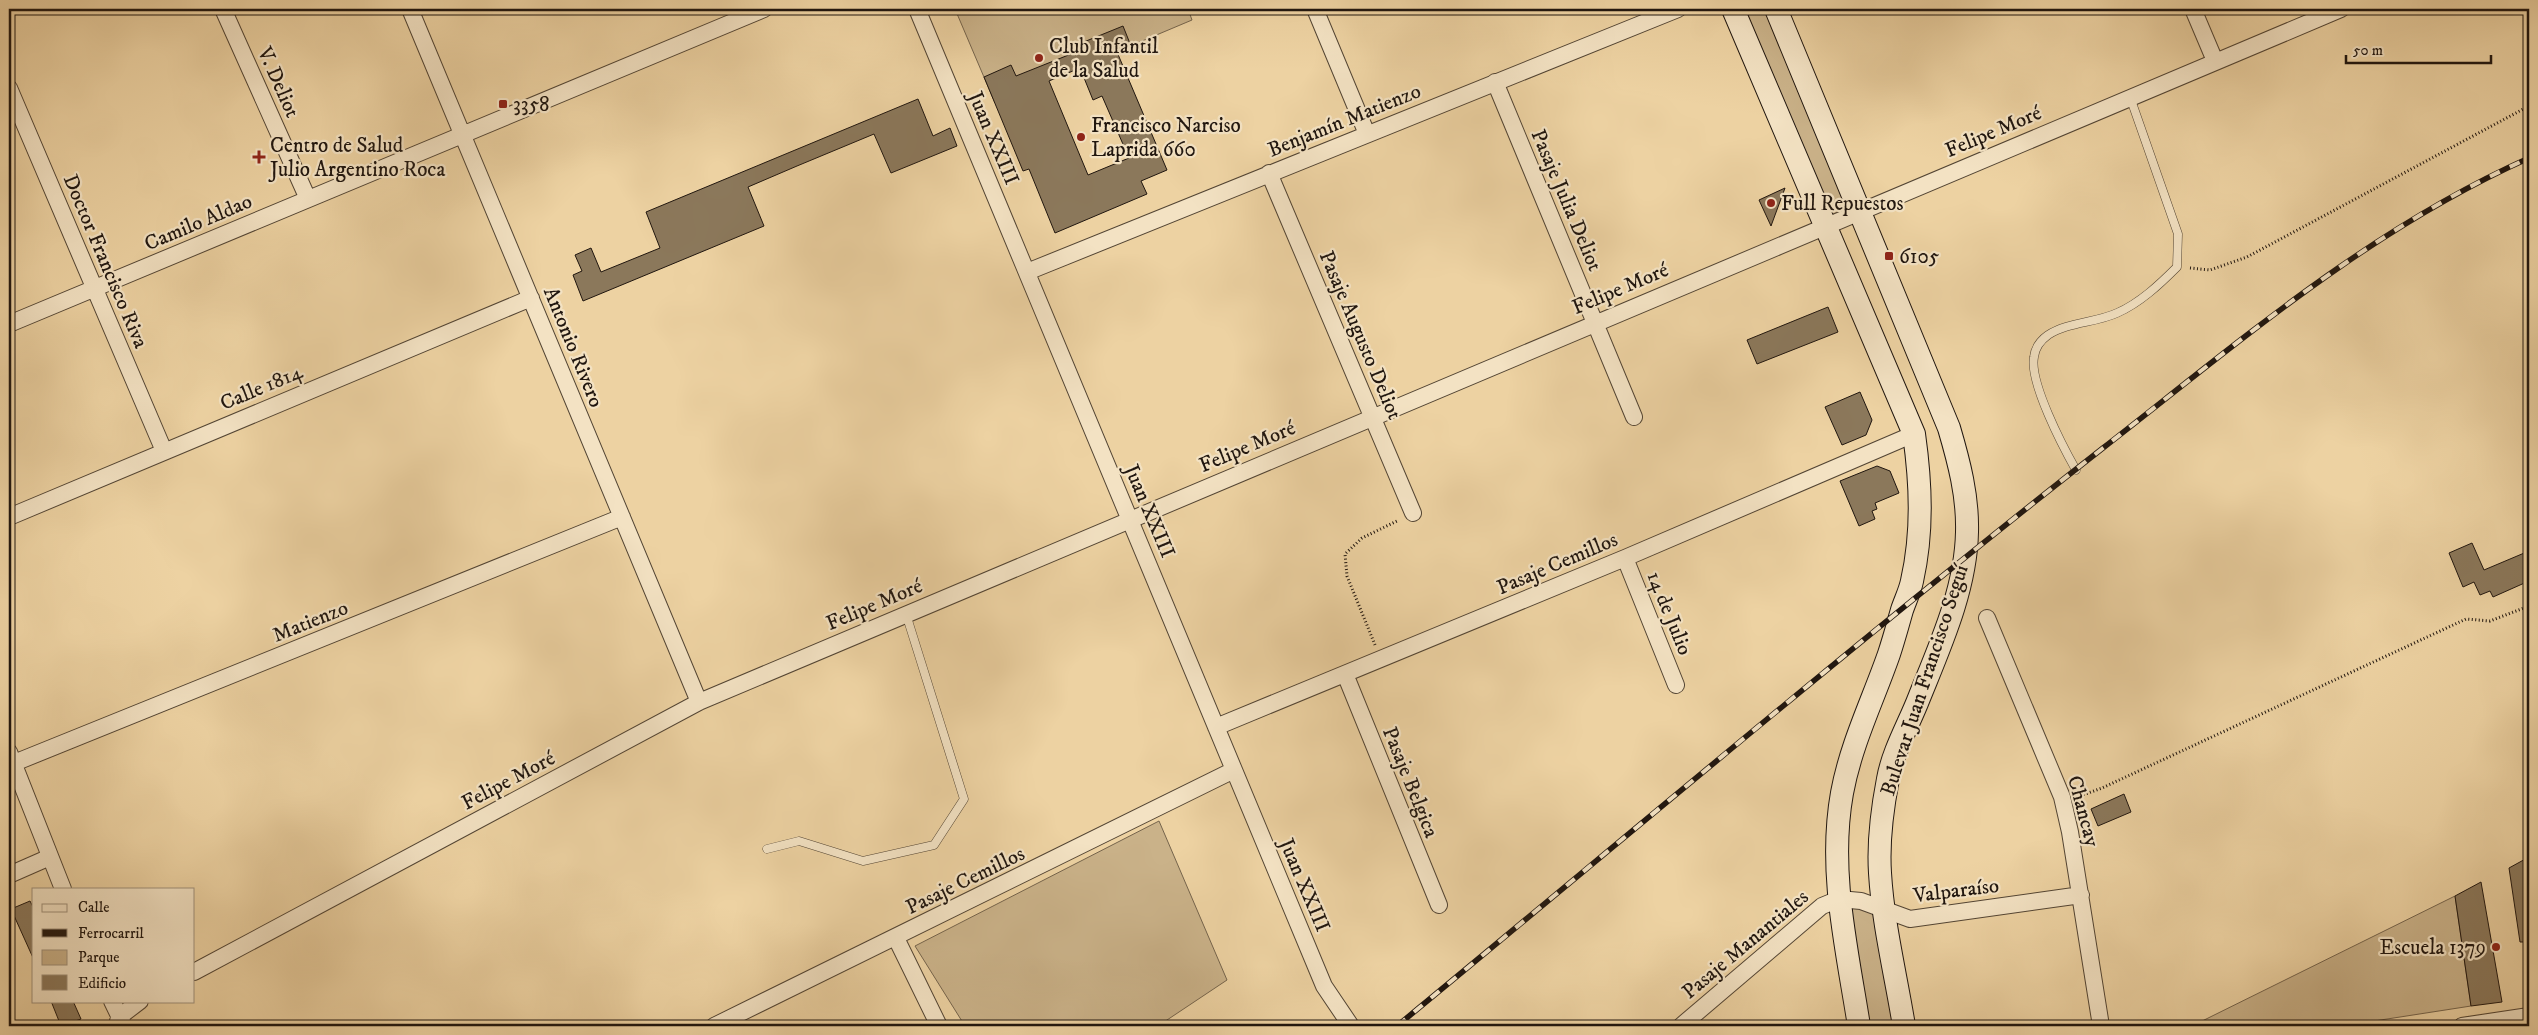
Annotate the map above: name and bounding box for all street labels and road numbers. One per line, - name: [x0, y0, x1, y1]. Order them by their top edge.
- street label: V. Deliot: [251, 42, 305, 122]
- street label: Benjamín Matienzo: [1264, 78, 1425, 163]
- street label: Juan XXIII: [961, 86, 1024, 189]
- street label: Felipe Moré: [1941, 100, 2046, 164]
- street label: Pasaje Julia Deliot: [1525, 126, 1608, 275]
- street label: Doctor Francisco Riva: [57, 171, 153, 352]
- street label: Camilo Aldao: [141, 189, 256, 257]
- street label: Pasaje Augusto Deliot: [1313, 247, 1407, 424]
- street label: Felipe Moré: [1568, 257, 1673, 321]
- street label: Antonio Rivero: [537, 283, 609, 411]
- street label: Calle 1814: [216, 359, 307, 417]
- street label: Felipe Moré: [1195, 415, 1300, 479]
- street label: Juan XXIII: [1117, 459, 1180, 562]
- street label: Pasaje Cemillos: [1493, 527, 1622, 601]
- street label: Bulevar Juan Francisco Seguí: [1875, 560, 1975, 799]
- street label: 14 de Julio: [1641, 568, 1698, 659]
- street label: Felipe Moré: [822, 573, 927, 637]
- street label: Matienzo: [269, 595, 352, 649]
- street label: Pasaje Belgica: [1376, 723, 1444, 842]
- street label: Felipe Moré: [457, 745, 560, 816]
- street label: Chancay: [2061, 773, 2105, 851]
- street label: Juan XXIII: [1272, 833, 1335, 936]
- street label: Pasaje Cemillos: [902, 841, 1029, 921]
- street label: Valparaíso: [1911, 873, 2000, 909]
- street label: Pasaje Manantiales: [1677, 884, 1814, 1005]

